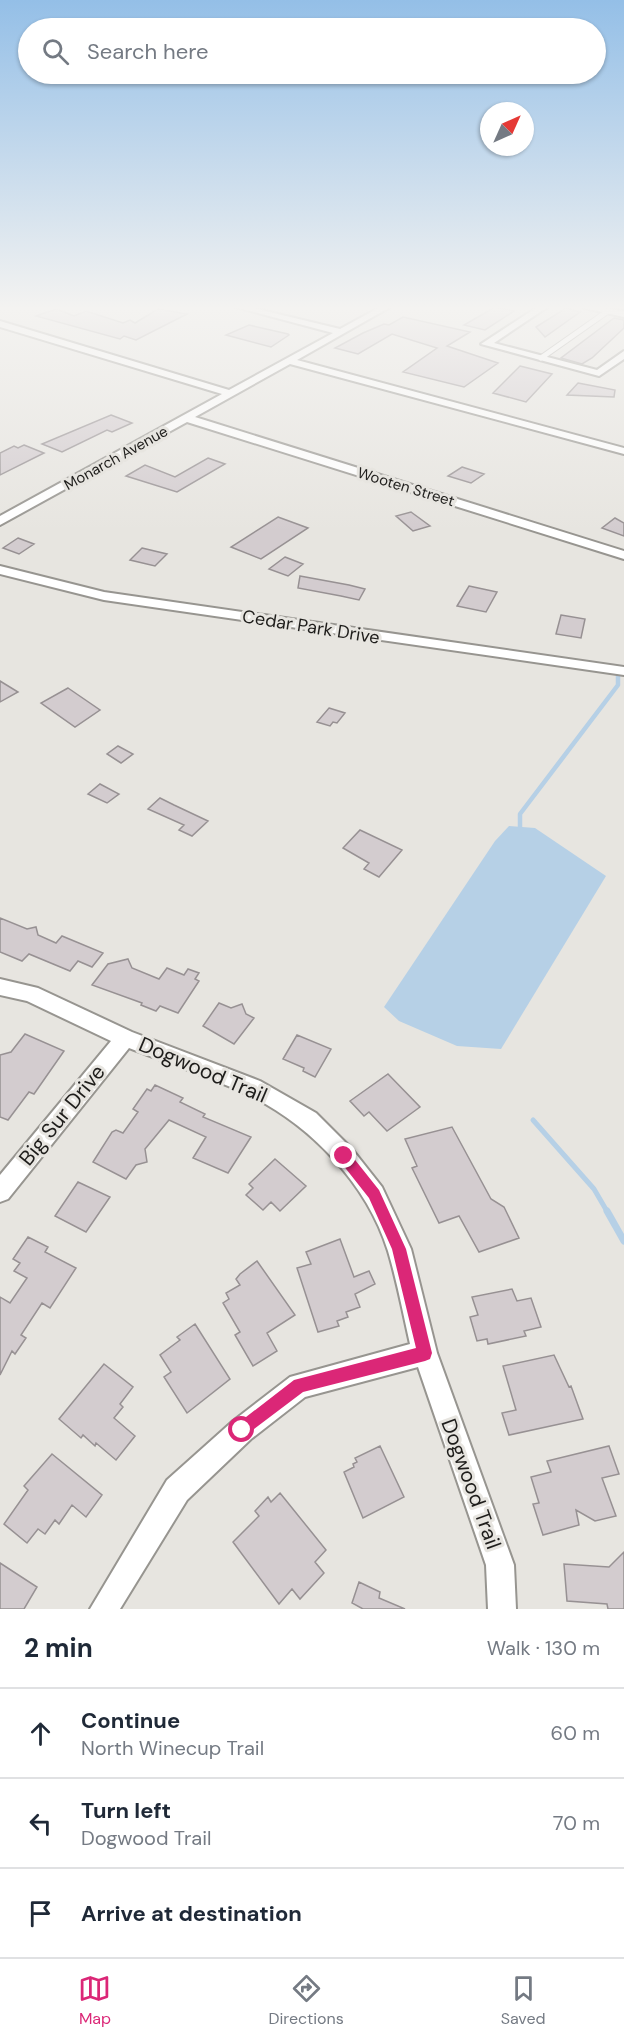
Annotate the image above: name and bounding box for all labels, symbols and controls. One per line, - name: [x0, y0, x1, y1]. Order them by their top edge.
- search box: [18, 18, 606, 84]
- icon: search: [39, 35, 72, 68]
- text: Search here: [87, 37, 208, 66]
- north arrow: [480, 102, 534, 156]
- street label: Monarch Avenue: [61, 421, 171, 495]
- street label: Wooten Street: [355, 463, 457, 511]
- street label: Cedar Park Drive: [241, 604, 381, 650]
- street label: Dogwood Trail: [134, 1030, 272, 1110]
- street label: Big Sur Drive: [13, 1059, 111, 1171]
- route end: [330, 1142, 356, 1168]
- street label: Dogwood Trail: [434, 1415, 508, 1553]
- route start: [228, 1416, 254, 1442]
- text: 2 min: [24, 1631, 93, 1665]
- text: Walk · 130 m: [487, 1635, 600, 1661]
- text: Continue: [81, 1706, 180, 1735]
- icon: ahead: [24, 1717, 57, 1750]
- text: 60 m: [551, 1720, 600, 1746]
- text: North Winecup Trail: [81, 1735, 264, 1761]
- text: Turn left: [81, 1796, 171, 1825]
- icon: left: [24, 1807, 57, 1840]
- text: 70 m: [553, 1810, 600, 1836]
- text: Dogwood Trail: [81, 1825, 211, 1851]
- icon: arrive: [24, 1897, 57, 1930]
- text: Arrive at destination: [81, 1899, 302, 1928]
- tab: Map: [78, 1972, 111, 2029]
- tab: Directions: [268, 1972, 344, 2029]
- tab: Saved: [501, 1972, 546, 2029]

